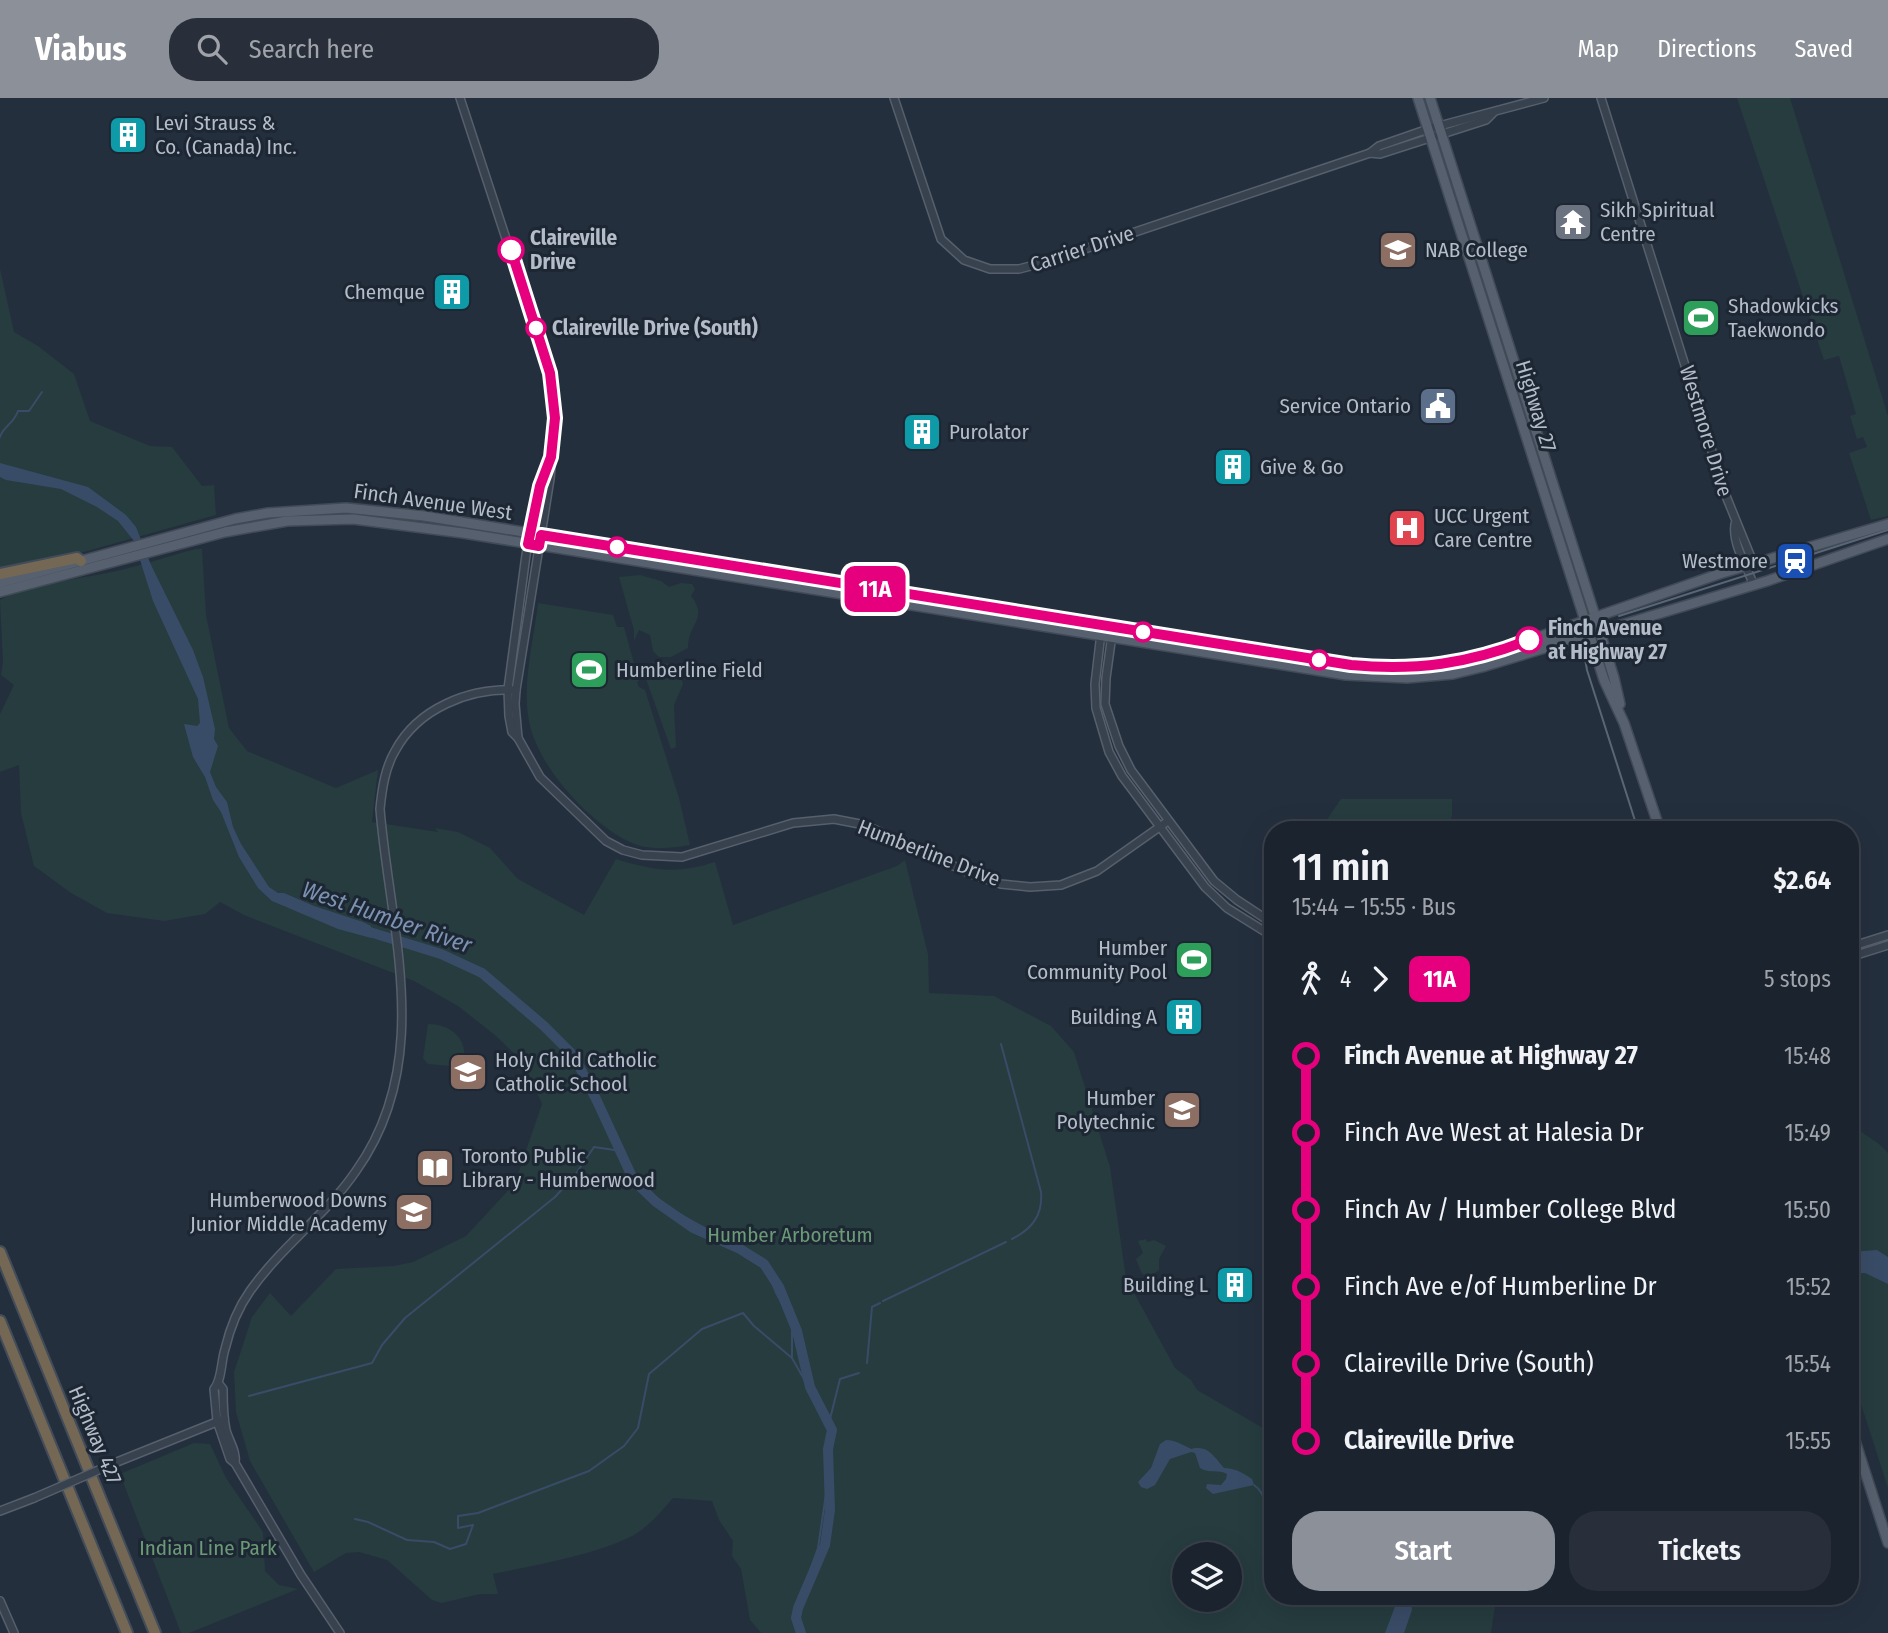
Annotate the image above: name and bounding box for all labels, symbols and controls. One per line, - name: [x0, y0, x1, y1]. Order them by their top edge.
- search box: [169, 18, 659, 81]
- text: Viabus: [35, 29, 127, 69]
- icon: search: [193, 30, 231, 68]
- text: Search here: [249, 34, 374, 65]
- text: Map: [1578, 35, 1619, 63]
- text: Directions: [1657, 35, 1756, 63]
- text: Saved: [1794, 35, 1853, 63]
- place label: Levi Strauss & Co. (Canada) Inc.: [155, 110, 297, 160]
- building icon: Levi Strauss & Co. (Canada) Inc.: [107, 114, 149, 156]
- place label: Sikh Spiritual Centre: [1600, 197, 1715, 247]
- temple icon: Sikh Spiritual Centre: [1552, 201, 1594, 243]
- street label: Carrier Drive: [1027, 220, 1137, 278]
- place label: Claireville Drive: [530, 225, 618, 275]
- school or university icon: NAB College: [1377, 229, 1419, 271]
- marker: Claireville Drive: [498, 237, 524, 263]
- place label: NAB College: [1425, 237, 1528, 263]
- building icon: Chemque: [431, 271, 473, 313]
- place label: Chemque: [344, 279, 425, 305]
- place label: Shadowkicks Taekwondo: [1728, 293, 1839, 343]
- sports icon: Shadowkicks Taekwondo: [1680, 297, 1722, 339]
- place label: Claireville Drive (South): [552, 315, 758, 341]
- marker: Claireville Drive (South): [526, 318, 546, 338]
- street label: Highway 27: [1510, 357, 1562, 455]
- street label: Westmore Drive: [1674, 362, 1738, 500]
- public building icon: Service Ontario: [1417, 385, 1459, 427]
- place label: Service Ontario: [1279, 393, 1411, 419]
- building icon: Purolator: [901, 411, 943, 453]
- place label: Purolator: [949, 419, 1030, 445]
- building icon: Give & Go: [1212, 446, 1254, 488]
- place label: Give & Go: [1260, 454, 1344, 480]
- street label: Finch Avenue West: [352, 478, 514, 526]
- place label: UCC Urgent Care Centre: [1434, 503, 1532, 553]
- hospital icon: UCC Urgent Care Centre: [1386, 507, 1428, 549]
- unlabelled marker: [607, 537, 627, 557]
- station icon: Westmore: [1774, 540, 1816, 582]
- place label: Westmore: [1682, 548, 1768, 574]
- line badge: 11A: [835, 566, 915, 612]
- text: 11A: [859, 575, 891, 603]
- place label: Finch Avenue at Highway 27: [1548, 615, 1667, 665]
- unlabelled marker: [1133, 622, 1153, 642]
- marker: Finch Avenue at Highway 27: [1516, 627, 1542, 653]
- sports icon: Humberline Field: [568, 649, 610, 691]
- unlabelled marker: [1309, 650, 1329, 670]
- place label: Humberline Field: [616, 657, 763, 683]
- street label: Humberline Drive: [854, 814, 1004, 892]
- text: 11 min: [1292, 844, 1390, 890]
- text: $2.64: [1774, 865, 1831, 896]
- water label: West Humber River: [299, 875, 476, 959]
- text: 15:44 – 15:55 · Bus: [1292, 893, 1456, 921]
- place label: Humber Community Pool: [1027, 935, 1168, 985]
- sports icon: Humber Community Pool: [1173, 939, 1215, 981]
- icon: walk: [1292, 960, 1330, 998]
- icon: forward: [1361, 960, 1399, 998]
- text: 4: [1340, 965, 1351, 993]
- text: 11A: [1423, 965, 1456, 993]
- text: 5 stops: [1764, 965, 1831, 993]
- building icon: Building A: [1163, 996, 1205, 1038]
- place label: Building A: [1070, 1004, 1157, 1030]
- text: Finch Avenue at Highway 27: [1344, 1040, 1638, 1071]
- text: 15:48: [1784, 1042, 1831, 1070]
- place label: Holy Child Catholic Catholic School: [495, 1047, 656, 1097]
- school or university icon: Holy Child Catholic Catholic School: [447, 1051, 489, 1093]
- place label: Humber Polytechnic: [1057, 1085, 1156, 1135]
- school or university icon: Humber Polytechnic: [1161, 1089, 1203, 1131]
- text: Finch Ave West at Halesia Dr: [1344, 1117, 1643, 1148]
- text: 15:49: [1785, 1119, 1831, 1147]
- place label: Toronto Public Library - Humberwood: [462, 1143, 655, 1193]
- library icon: Toronto Public Library - Humberwood: [414, 1147, 456, 1189]
- place label: Humberwood Downs Junior Middle Academy: [190, 1187, 388, 1237]
- school or university icon: Humberwood Downs Junior Middle Academy: [393, 1191, 435, 1233]
- text: Finch Av / Humber College Blvd: [1344, 1194, 1676, 1225]
- text: 15:50: [1784, 1196, 1831, 1224]
- park label: Humber Arboretum: [707, 1222, 873, 1248]
- building icon: Building L: [1214, 1264, 1256, 1306]
- text: Finch Ave e/of Humberline Dr: [1344, 1271, 1657, 1302]
- place label: Building L: [1123, 1272, 1209, 1298]
- text: 15:52: [1786, 1273, 1831, 1301]
- text: Claireville Drive (South): [1344, 1348, 1594, 1379]
- text: 15:54: [1785, 1350, 1831, 1378]
- street label: Highway 427: [63, 1382, 127, 1488]
- text: Claireville Drive: [1344, 1425, 1514, 1456]
- text: 15:55: [1786, 1427, 1831, 1455]
- button: Start: [1292, 1511, 1555, 1591]
- button: Tickets: [1569, 1511, 1831, 1591]
- park label: Indian Line Park: [139, 1535, 277, 1561]
- map controls: [1172, 1542, 1242, 1612]
- button: layers: [1172, 1542, 1242, 1612]

